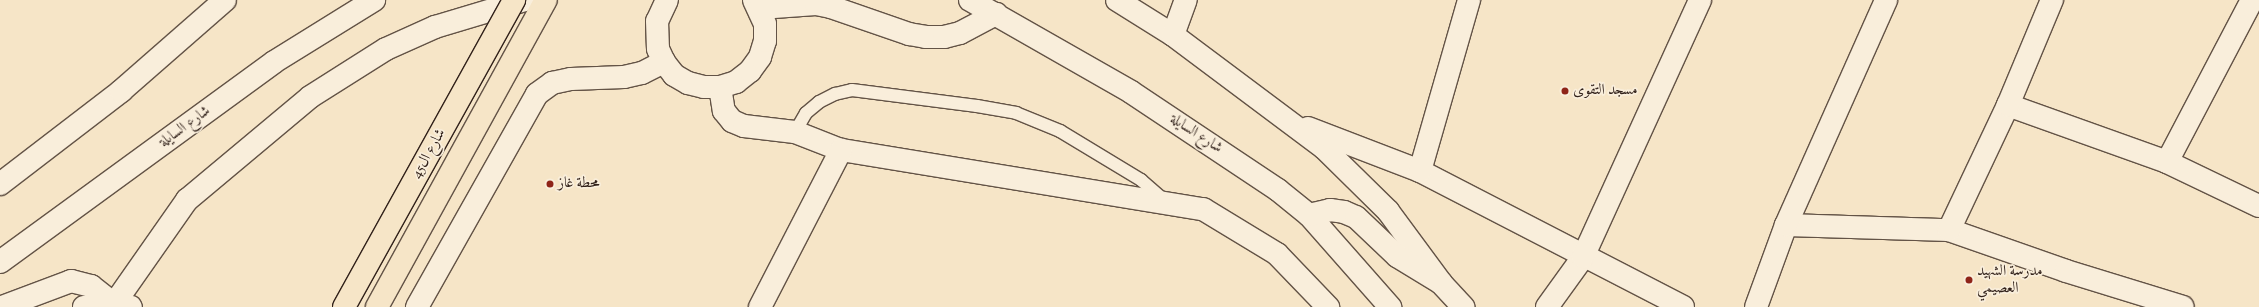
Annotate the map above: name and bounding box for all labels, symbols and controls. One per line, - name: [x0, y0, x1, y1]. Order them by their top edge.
- place label: مسجد التقوى: [1573, 82, 1637, 100]
- marker: مسجد التقوى: [1560, 86, 1570, 96]
- street label: شارع السايلة: [156, 102, 214, 152]
- street label: شارع السايلة: [1166, 110, 1226, 158]
- street label: شارع ال45: [408, 126, 450, 182]
- place label: محطة غاز: [558, 175, 599, 193]
- marker: محطة غاز: [545, 179, 555, 189]
- place label: مدرسة الشهيد العصيمي: [1977, 262, 2042, 297]
- marker: مدرسة الشهيد العصيمي: [1964, 275, 1974, 285]

